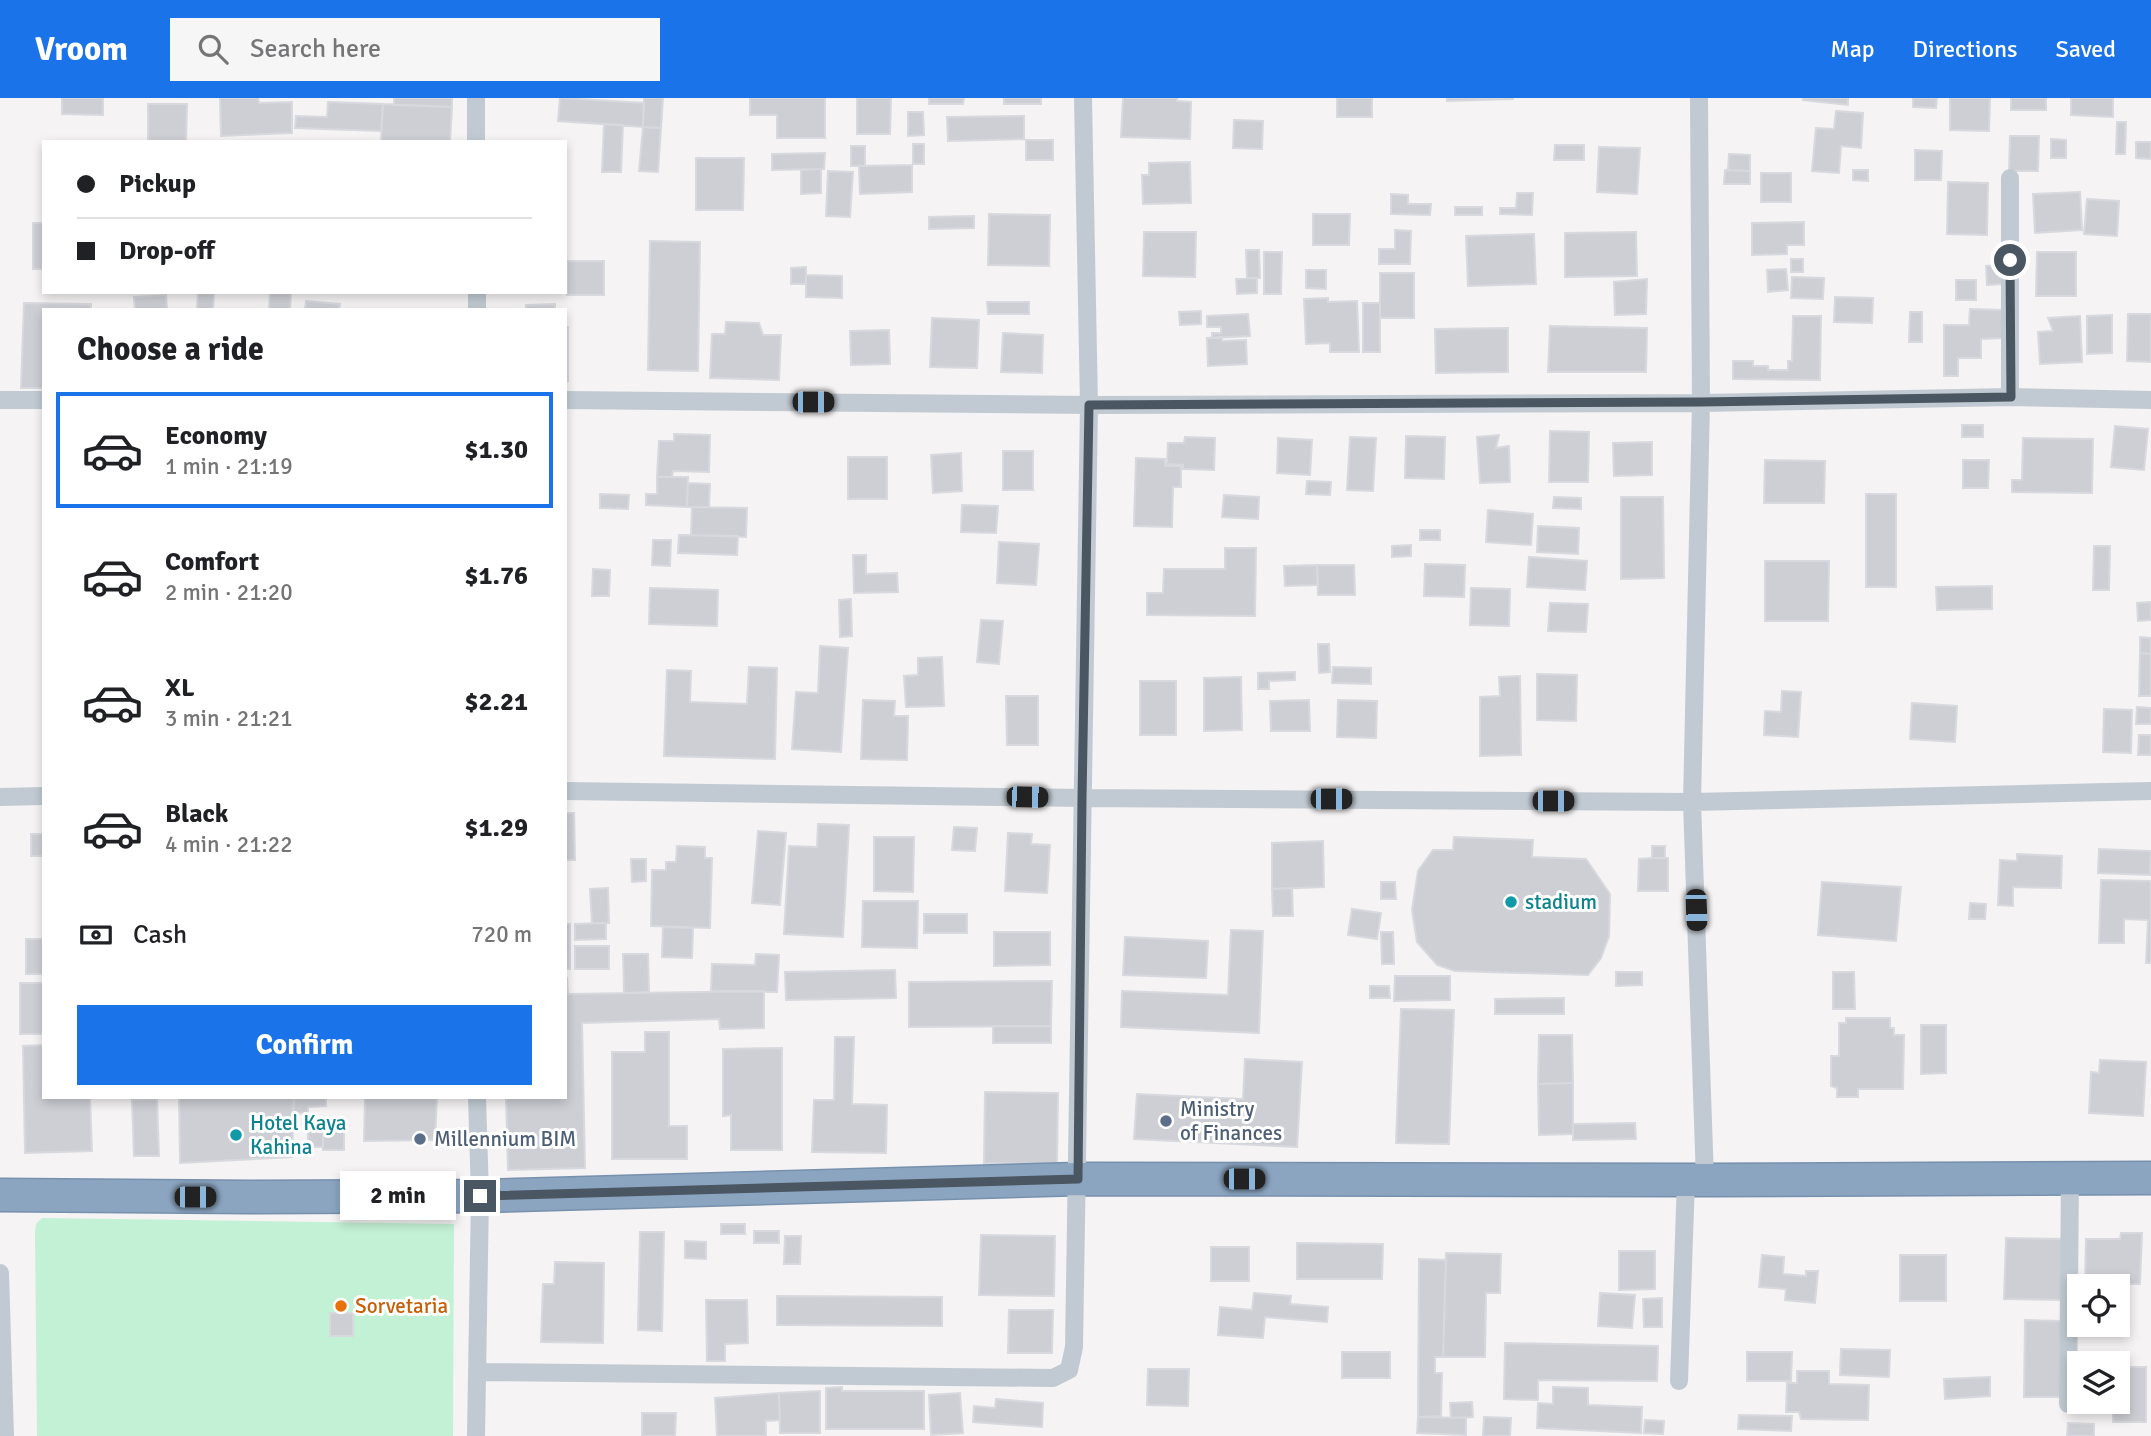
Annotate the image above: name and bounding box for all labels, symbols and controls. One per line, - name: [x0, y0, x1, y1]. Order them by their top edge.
- search box: [170, 18, 660, 81]
- text: Vroom: [35, 29, 128, 70]
- icon: search: [194, 30, 232, 68]
- text: Search here: [250, 33, 381, 65]
- text: Map: [1830, 34, 1875, 64]
- text: Directions: [1913, 34, 2018, 64]
- text: Saved: [2056, 34, 2116, 64]
- text: Pickup: [119, 168, 196, 200]
- text: Drop-off: [119, 235, 215, 267]
- route start: [1994, 244, 2026, 276]
- text: Choose a ride: [77, 330, 264, 369]
- car: [793, 392, 835, 413]
- icon: car: [81, 419, 144, 482]
- text: Economy: [165, 420, 267, 452]
- text: $1.30: [464, 434, 528, 466]
- text: 1 min · 21:19: [165, 452, 293, 481]
- icon: car: [81, 545, 144, 608]
- text: Comfort: [165, 546, 259, 578]
- text: $1.76: [464, 560, 528, 592]
- text: 2 min · 21:20: [165, 578, 293, 607]
- icon: car: [81, 671, 144, 734]
- text: XL: [165, 672, 195, 704]
- text: $2.21: [464, 686, 528, 718]
- text: 3 min · 21:21: [165, 704, 293, 733]
- car: [1006, 786, 1049, 808]
- car: [1311, 789, 1353, 810]
- car: [1533, 791, 1575, 812]
- icon: car: [81, 797, 144, 860]
- text: Black: [165, 798, 228, 830]
- text: $1.29: [464, 812, 528, 844]
- text: 4 min · 21:22: [165, 830, 293, 859]
- place label: stadium: [1525, 889, 1597, 915]
- car: [1685, 889, 1708, 931]
- marker: stadium: [1503, 894, 1519, 910]
- icon: cash: [77, 916, 115, 954]
- text: Cash: [133, 919, 187, 951]
- text: 720 m: [471, 920, 532, 949]
- button: Confirm: [77, 1005, 532, 1085]
- place label: Ministry of Finances: [1180, 1096, 1282, 1146]
- place label: Hotel Kaya Kahina: [250, 1110, 346, 1160]
- marker: Ministry of Finances: [1158, 1113, 1174, 1129]
- place label: Millennium BIM: [434, 1126, 576, 1152]
- marker: Hotel Kaya Kahina: [228, 1127, 244, 1143]
- marker: Millennium BIM: [412, 1131, 428, 1147]
- car: [1224, 1169, 1266, 1190]
- callout: 2 min: [340, 1172, 456, 1220]
- route end: [464, 1180, 496, 1212]
- text: 2 min: [370, 1181, 426, 1210]
- car: [175, 1187, 217, 1208]
- map controls: [2067, 1274, 2130, 1414]
- button: locate: [2067, 1274, 2130, 1337]
- place label: Sorvetaria: [355, 1293, 448, 1319]
- marker: Sorvetaria: [333, 1298, 349, 1314]
- button: layers: [2067, 1351, 2130, 1414]

